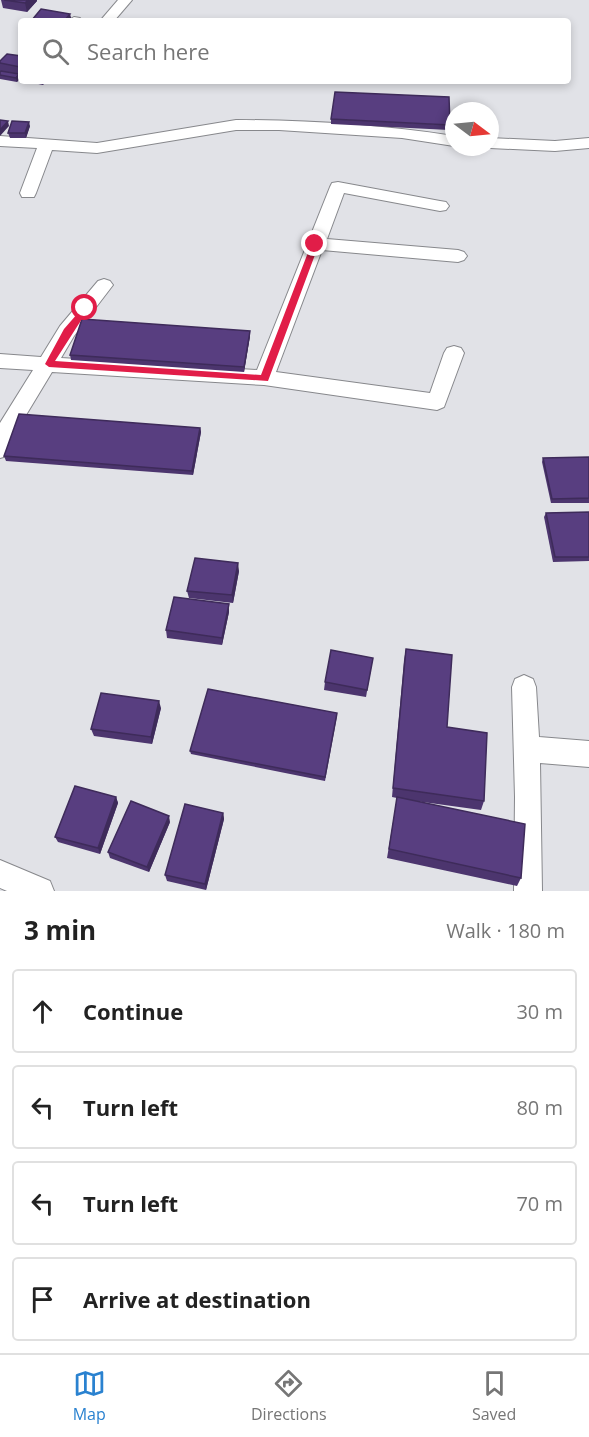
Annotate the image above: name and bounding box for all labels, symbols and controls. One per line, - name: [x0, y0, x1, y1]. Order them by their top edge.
- search box: [18, 18, 571, 84]
- icon: search: [39, 35, 72, 68]
- text: Search here: [87, 36, 210, 66]
- north arrow: [445, 102, 499, 156]
- route end: [301, 230, 327, 256]
- route start: [71, 294, 97, 320]
- text: 3 min: [24, 912, 96, 948]
- text: Walk · 180 m: [446, 917, 565, 944]
- icon: ahead: [26, 995, 59, 1028]
- text: Continue: [83, 996, 183, 1026]
- text: 30 m: [516, 998, 563, 1025]
- icon: left: [26, 1091, 59, 1124]
- text: Turn left: [83, 1092, 178, 1122]
- text: 80 m: [516, 1094, 563, 1121]
- icon: left: [26, 1187, 59, 1220]
- text: Turn left: [83, 1188, 178, 1218]
- text: 70 m: [516, 1190, 563, 1217]
- icon: arrive: [26, 1283, 59, 1316]
- text: Arrive at destination: [83, 1284, 311, 1314]
- tab: Map: [73, 1367, 106, 1425]
- tab: Directions: [251, 1367, 327, 1425]
- tab: Saved: [472, 1367, 516, 1425]

